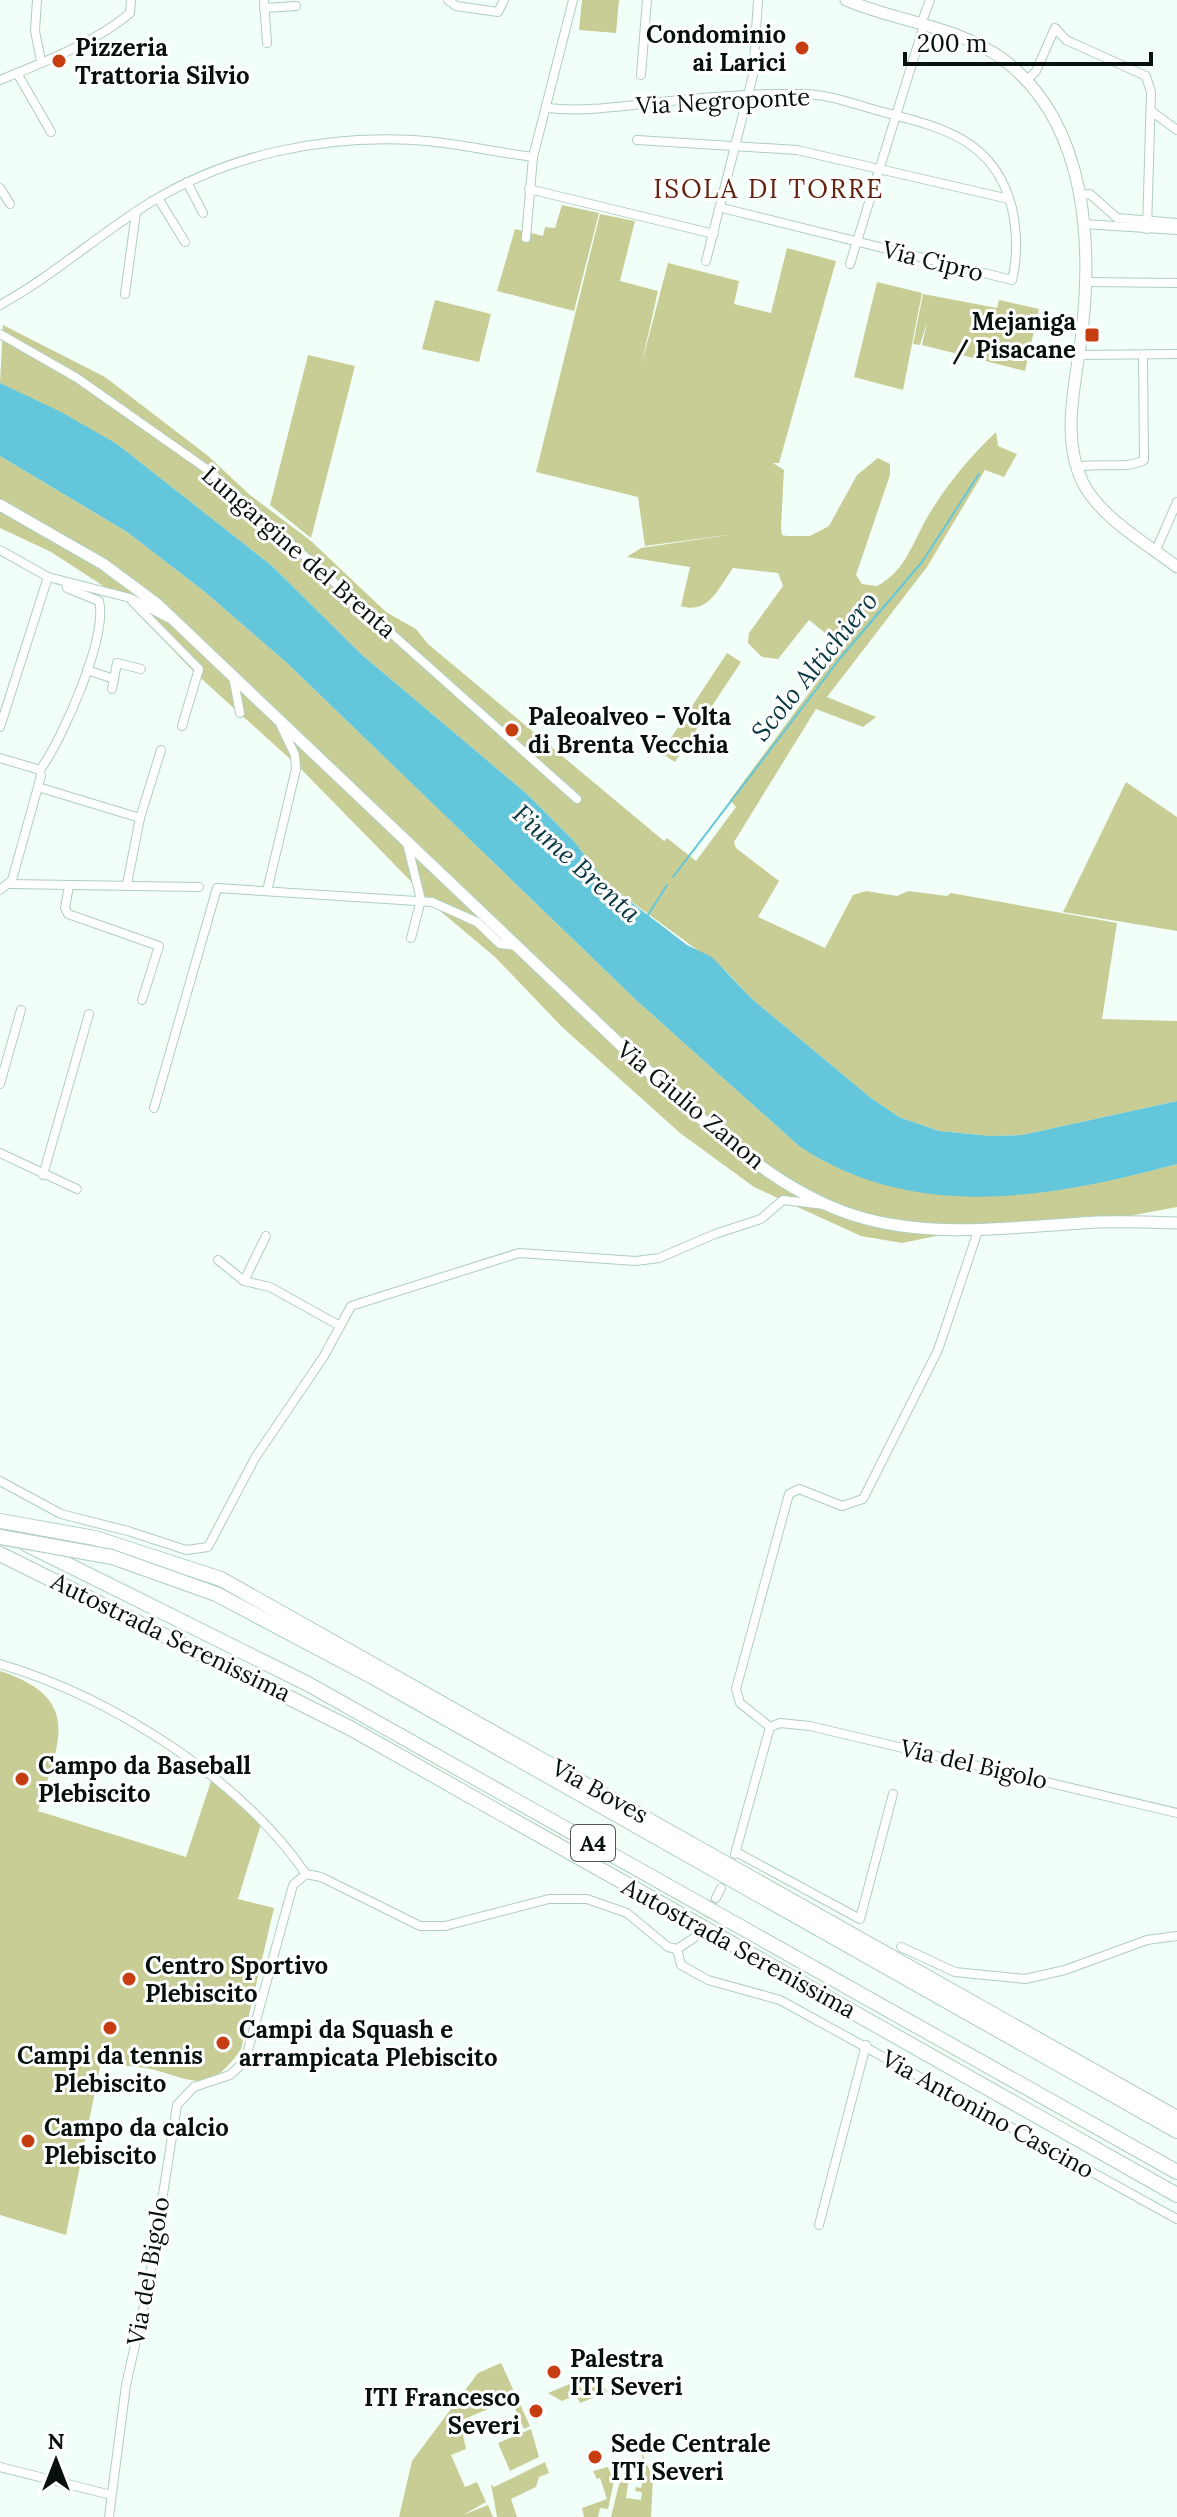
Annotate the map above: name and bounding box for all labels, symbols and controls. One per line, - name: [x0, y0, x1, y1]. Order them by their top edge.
- scale bar: [905, 16, 1151, 66]
- place label: Condominio ai Larici: [646, 19, 786, 78]
- text: 200 m: [917, 28, 987, 59]
- place label: Pizzeria Trattoria Silvio: [75, 32, 250, 91]
- marker: Condominio ai Larici: [793, 39, 811, 57]
- marker: Pizzeria Trattoria Silvio: [50, 52, 68, 70]
- street label: Via Negroponte: [634, 81, 811, 121]
- district label: ISOLA DI TORRE: [654, 172, 884, 205]
- street label: Via Cipro: [878, 233, 987, 288]
- place label: Mejaniga / Pisacane: [952, 306, 1076, 365]
- marker: Mejaniga / Pisacane: [1083, 326, 1101, 344]
- street label: Lungargine del Brenta: [195, 459, 403, 645]
- water label: Scolo Altichiero: [744, 585, 884, 747]
- place label: Paleoalveo - Volta di Brenta Vecchia: [528, 701, 731, 760]
- marker: Paleoalveo - Volta di Brenta Vecchia: [503, 721, 521, 739]
- water label: Fiume Brenta: [506, 797, 648, 929]
- street label: Via Giulio Zanon: [610, 1033, 771, 1176]
- street label: Autostrada Serenissima: [45, 1565, 296, 1709]
- street label: Via del Bigolo: [896, 1732, 1051, 1796]
- place label: Campo da Baseball Plebiscito: [38, 1750, 251, 1809]
- street label: Via Boves: [545, 1751, 654, 1830]
- marker: Campo da Baseball Plebiscito: [13, 1770, 31, 1788]
- road number: A4: [571, 1825, 615, 1861]
- street label: Autostrada Serenissima: [616, 1870, 861, 2025]
- place label: Centro Sportivo Plebiscito: [145, 1950, 328, 2009]
- marker: Centro Sportivo Plebiscito: [120, 1970, 138, 1988]
- place label: Campi da Squash e arrampicata Plebiscito: [239, 2014, 498, 2073]
- marker: Campi da tennis Plebiscito: [101, 2019, 119, 2037]
- marker: Campi da Squash e arrampicata Plebiscito: [214, 2034, 232, 2052]
- place label: Campi da tennis Plebiscito: [17, 2040, 203, 2099]
- street label: Via Antonino Cascino: [875, 2042, 1100, 2185]
- place label: Campo da calcio Plebiscito: [44, 2112, 229, 2171]
- marker: Campo da calcio Plebiscito: [19, 2132, 37, 2150]
- street label: Via del Bigolo: [120, 2194, 176, 2349]
- place label: Palestra ITI Severi: [570, 2343, 683, 2402]
- marker: Palestra ITI Severi: [545, 2363, 563, 2381]
- place label: ITI Francesco Severi: [364, 2382, 520, 2441]
- marker: ITI Francesco Severi: [527, 2402, 545, 2420]
- north arrow: [16, 2421, 96, 2501]
- text: N: [47, 2427, 65, 2455]
- place label: Sede Centrale ITI Severi: [611, 2428, 771, 2487]
- marker: Sede Centrale ITI Severi: [586, 2448, 604, 2466]

